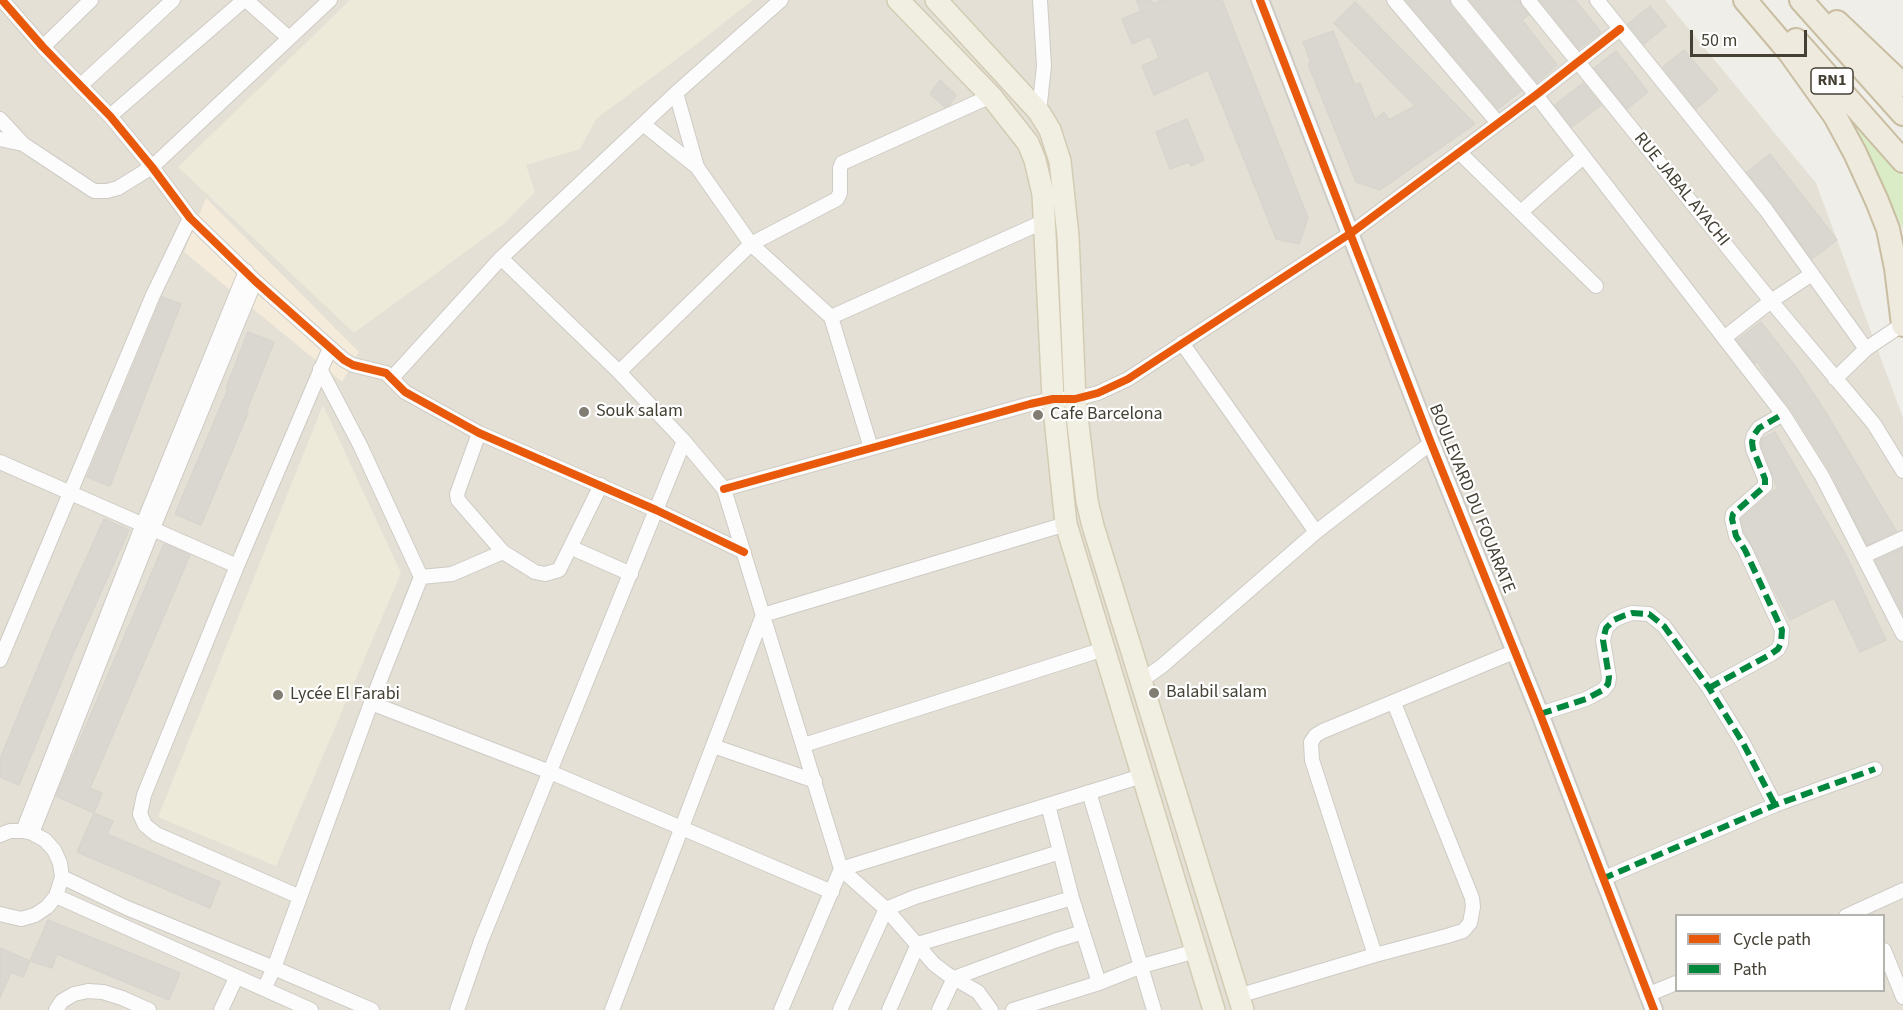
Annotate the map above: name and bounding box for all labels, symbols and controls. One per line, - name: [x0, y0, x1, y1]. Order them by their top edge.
- scale bar: [1693, 18, 1810, 56]
- text: 50 m: [1701, 28, 1737, 53]
- road number: RN1: [1811, 68, 1853, 94]
- street label: RUE JABAL AYACHI: [1628, 129, 1734, 251]
- place label: Souk salam: [596, 401, 683, 423]
- street label: BOULEVARD DU FOUARATE: [1423, 401, 1519, 597]
- place label: Cafe Barcelona: [1050, 404, 1163, 426]
- marker: Souk salam: [577, 405, 591, 419]
- marker: Cafe Barcelona: [1031, 408, 1045, 422]
- place label: Balabil salam: [1166, 682, 1267, 704]
- place label: Lycée El Farabi: [290, 684, 400, 706]
- marker: Balabil salam: [1147, 686, 1161, 700]
- marker: Lycée El Farabi: [271, 688, 285, 702]
- legend: [1675, 914, 1885, 992]
- text: Cycle path: [1733, 927, 1811, 952]
- text: Path: [1733, 957, 1767, 982]

